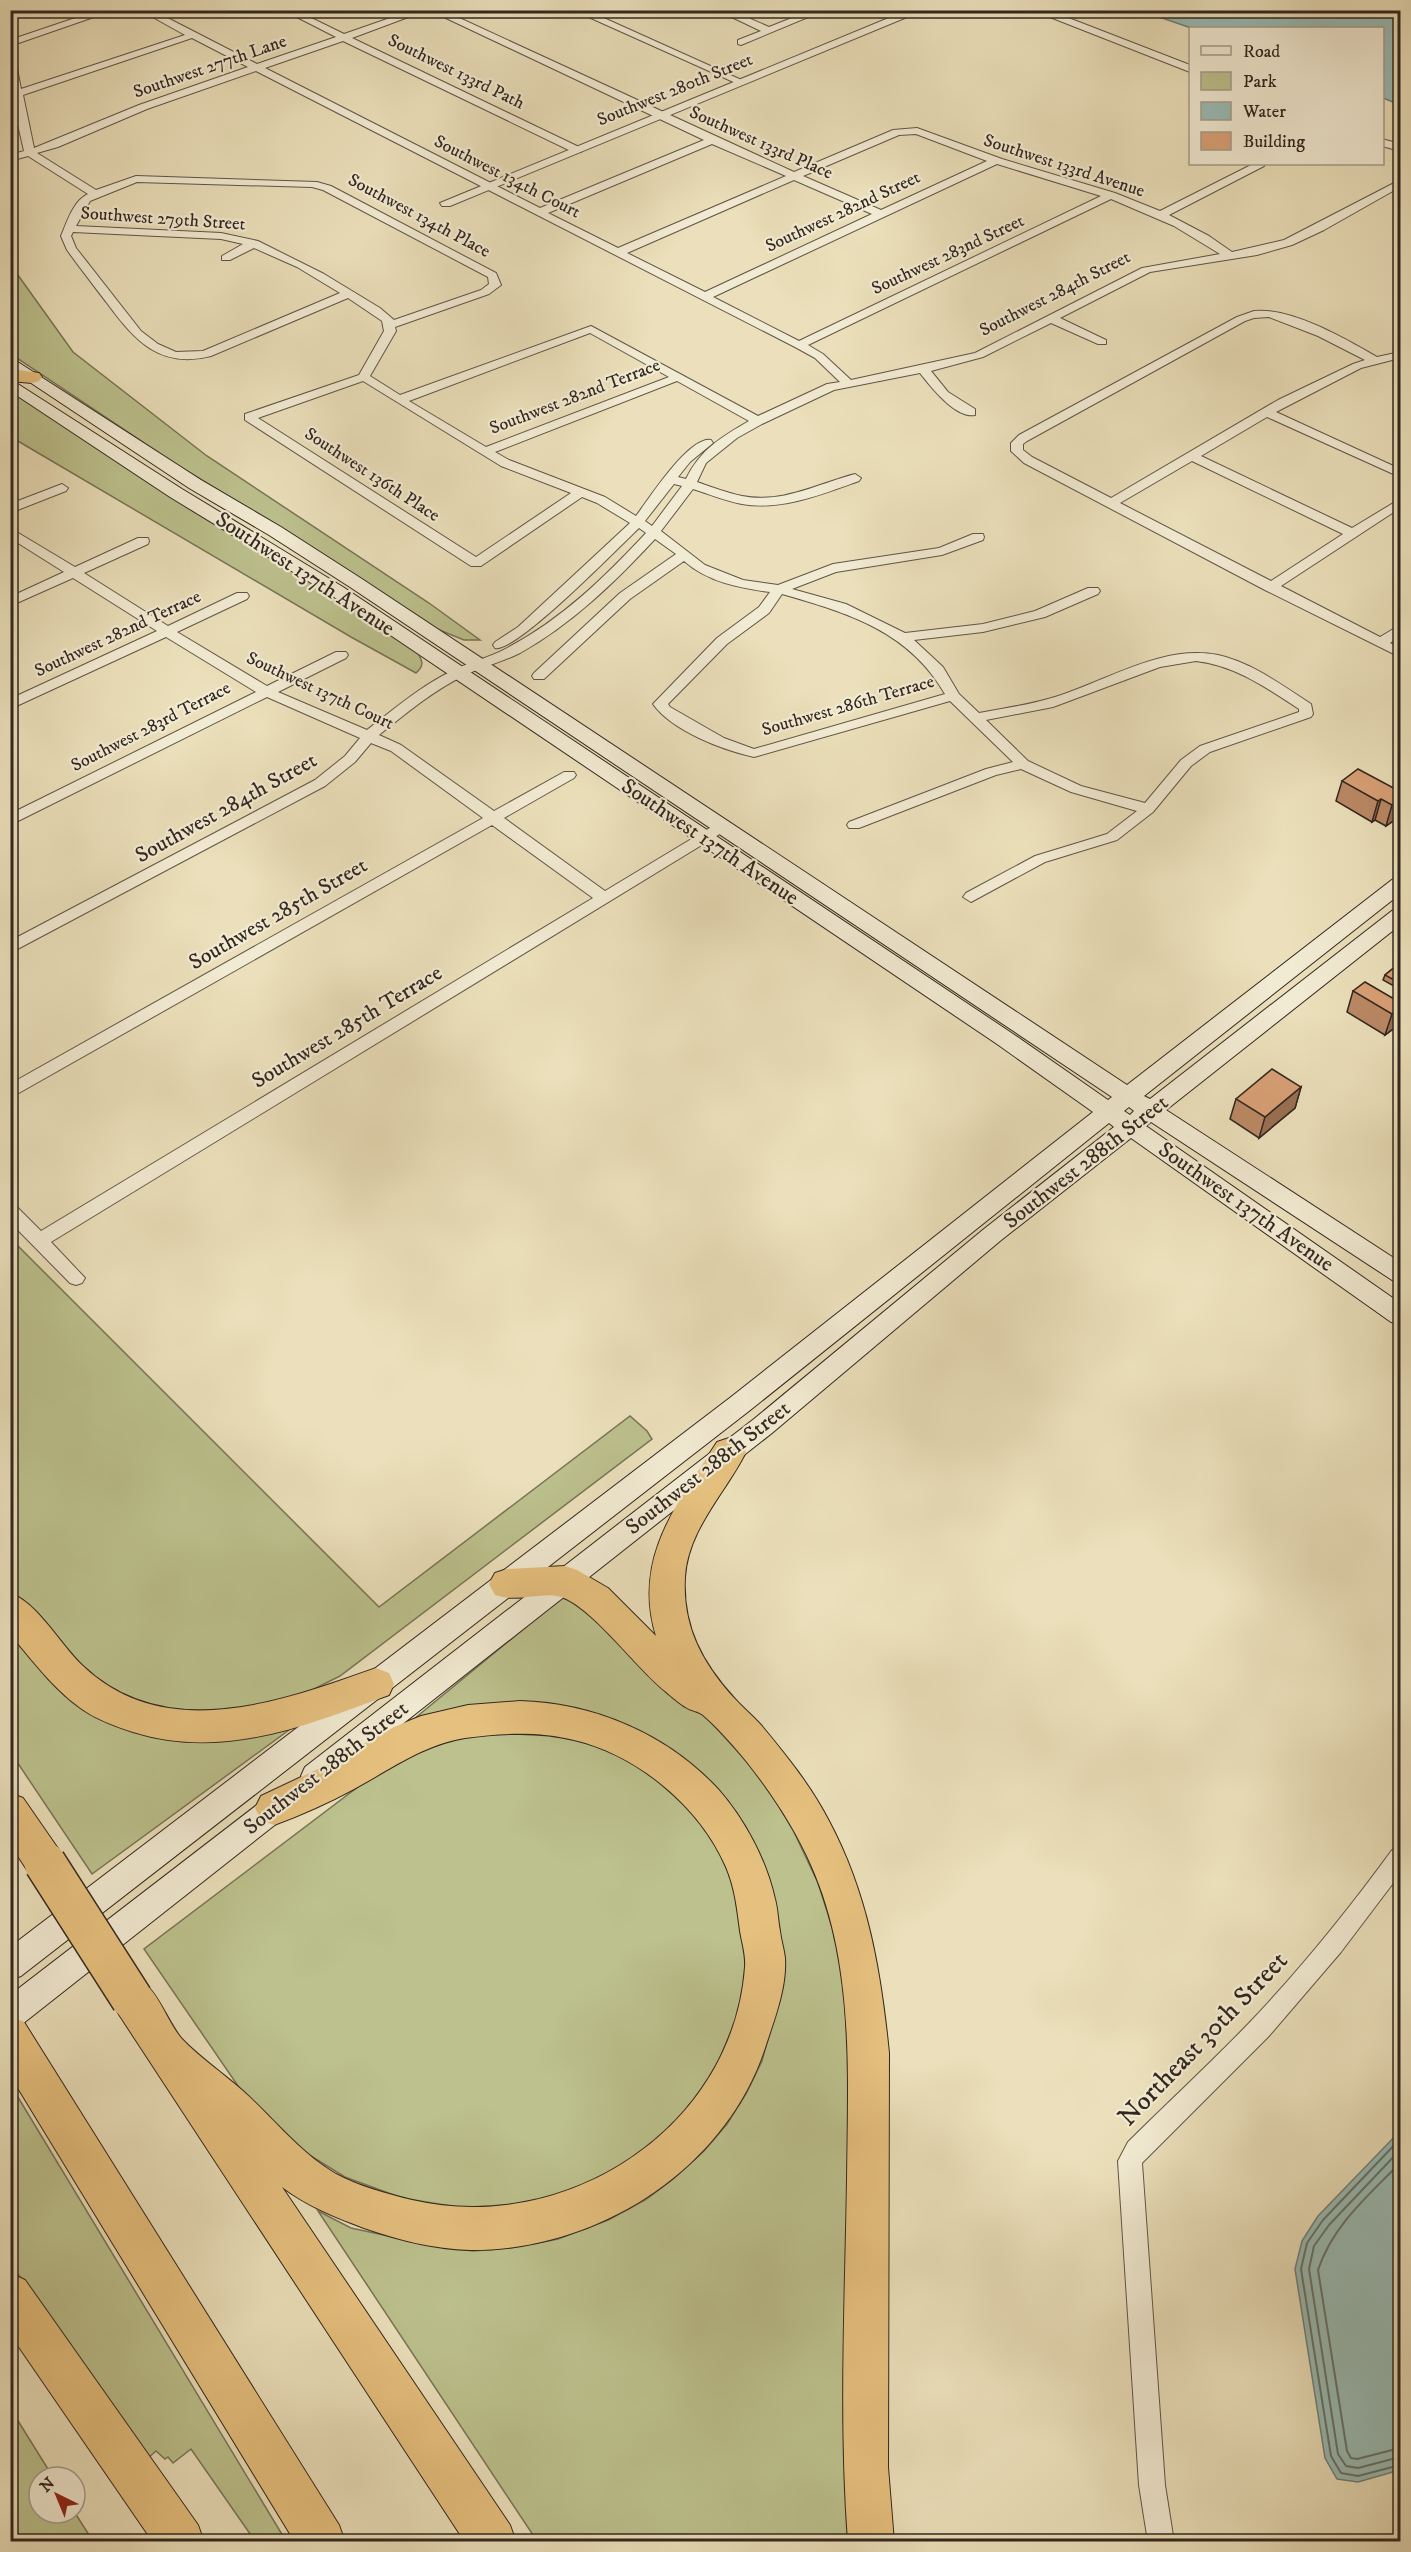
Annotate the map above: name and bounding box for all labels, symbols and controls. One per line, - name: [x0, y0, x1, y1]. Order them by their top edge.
- legend: [1189, 27, 1384, 165]
- street label: Southwest 133rd Path: [384, 29, 528, 115]
- street label: Southwest 277th Lane: [131, 30, 289, 104]
- text: Road: [1243, 41, 1280, 63]
- street label: Southwest 280th Street: [594, 49, 756, 131]
- text: Park: [1243, 71, 1277, 93]
- street label: Southwest 133rd Place: [686, 101, 836, 185]
- text: Water: [1242, 101, 1286, 123]
- street label: Southwest 133rd Avenue: [981, 130, 1147, 202]
- street label: Southwest 134th Court: [430, 131, 584, 223]
- text: Building: [1243, 131, 1305, 153]
- street label: Southwest 282nd Street: [762, 166, 924, 257]
- street label: Southwest 134th Place: [344, 169, 494, 263]
- street label: Southwest 279th Street: [80, 202, 246, 236]
- street label: Southwest 283nd Street: [868, 210, 1028, 300]
- street label: Southwest 284th Street: [976, 246, 1134, 342]
- street label: Southwest 282nd Terrace: [487, 354, 663, 440]
- street label: Southwest 136th Place: [300, 423, 444, 527]
- street label: Southwest 137th Avenue: [210, 506, 400, 642]
- street label: Southwest 282nd Terrace: [31, 586, 205, 682]
- street label: Southwest 137th Court: [243, 647, 397, 735]
- street label: Southwest 286th Terrace: [759, 671, 937, 741]
- street label: Southwest 283rd Terrace: [68, 677, 234, 777]
- street label: Southwest 284th Street: [131, 747, 321, 869]
- street label: Southwest 137th Avenue: [616, 773, 804, 911]
- street label: Southwest 285th Street: [184, 852, 372, 976]
- street label: Southwest 285th Terrace: [247, 959, 447, 1095]
- street label: Southwest 288th Street: [998, 1089, 1174, 1235]
- street label: Southwest 137th Avenue: [1153, 1136, 1339, 1278]
- street label: Southwest 288th Street: [620, 1395, 796, 1541]
- street label: Southwest 288th Street: [238, 1695, 414, 1841]
- street label: Northeast 30th Street: [1111, 1944, 1296, 2134]
- north arrow: [27, 2465, 87, 2525]
- text: N: [36, 2473, 59, 2497]

